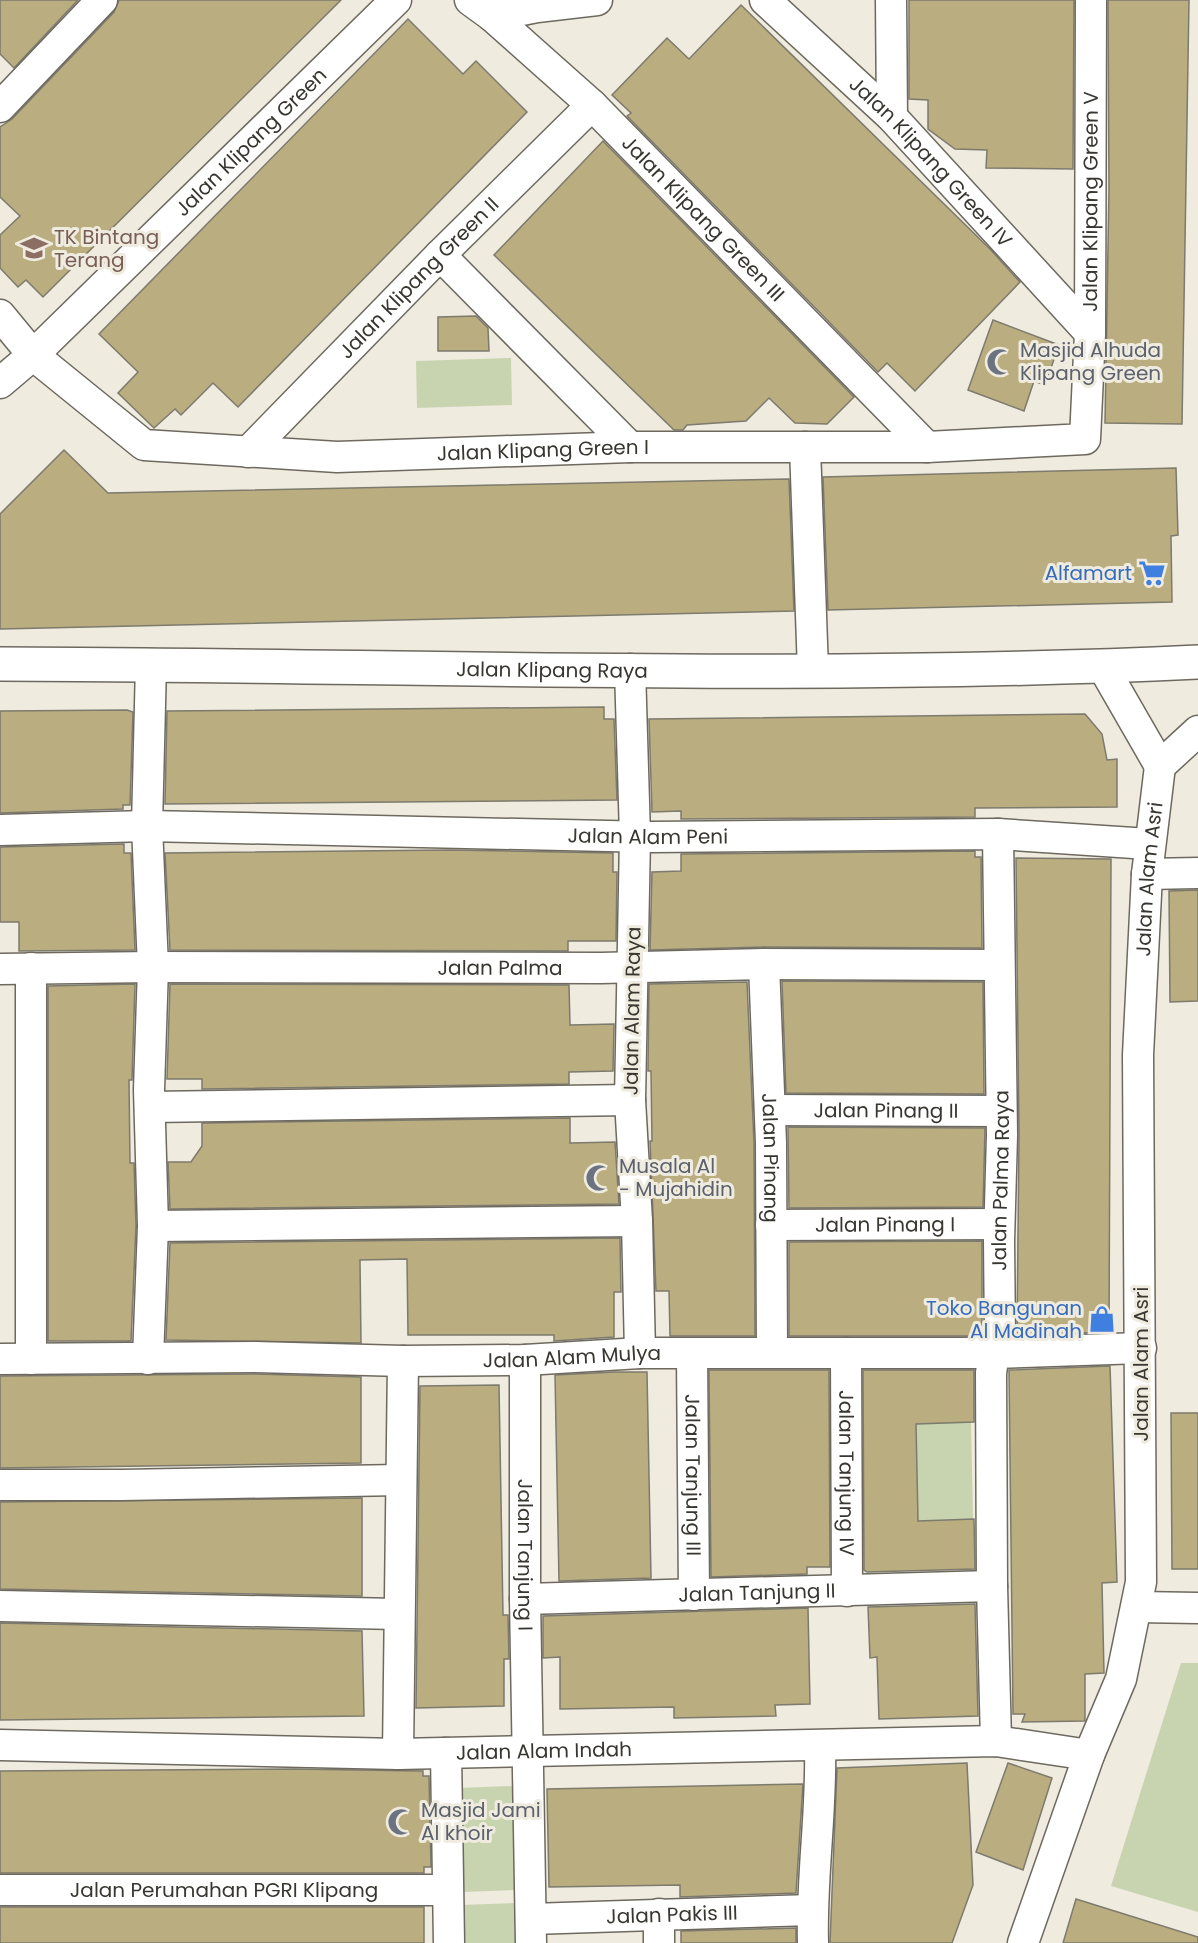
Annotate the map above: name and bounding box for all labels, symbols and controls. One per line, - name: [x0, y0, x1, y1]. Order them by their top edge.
- street label: Jalan Klipang Green: [169, 61, 333, 223]
- street label: Jalan Klipang Green IV: [843, 70, 1019, 254]
- street label: Jalan Klipang Green V: [1076, 91, 1105, 312]
- street label: Jalan Klipang Green III: [616, 129, 791, 308]
- street label: Jalan Klipang Green II: [332, 191, 505, 365]
- place label: TK Bintang Terang: [54, 223, 159, 274]
- school or university icon: TK Bintang Terang: [19, 233, 49, 263]
- place label: Masjid Alhuda Klipang Green: [1020, 336, 1161, 387]
- mosque icon: Masjid Alhuda Klipang Green: [985, 347, 1015, 377]
- street label: Jalan Klipang Green I: [436, 433, 649, 468]
- supermarket icon: Alfamart: [1137, 558, 1167, 588]
- place label: Alfamart: [1045, 559, 1132, 587]
- street label: Jalan Klipang Raya: [456, 655, 648, 685]
- street label: Jalan Alam Asri: [1129, 800, 1170, 957]
- street label: Jalan Alam Peni: [567, 821, 728, 851]
- street label: Jalan Alam Raya: [617, 926, 647, 1096]
- street label: Jalan Palma: [437, 954, 562, 982]
- street label: Jalan Palma Raya: [985, 1090, 1016, 1271]
- street label: Jalan Pinang: [755, 1092, 785, 1223]
- street label: Jalan Pinang II: [813, 1096, 959, 1125]
- place label: Musala Al - Mujahidin: [619, 1152, 733, 1203]
- mosque icon: Musala Al - Mujahidin: [584, 1163, 614, 1193]
- street label: Jalan Pinang I: [815, 1210, 955, 1239]
- street label: Jalan Alam Asri: [1127, 1287, 1155, 1441]
- place label: Toko Bangunan Al Madinah: [926, 1294, 1082, 1345]
- shop icon: Toko Bangunan Al Madinah: [1087, 1304, 1117, 1334]
- street label: Jalan Alam Mulya: [483, 1339, 661, 1374]
- street label: Jalan Tanjung IV: [832, 1390, 861, 1556]
- street label: Jalan Tanjung III: [678, 1394, 708, 1556]
- street label: Jalan Tanjung I: [511, 1479, 540, 1631]
- street label: Jalan Tanjung II: [678, 1576, 836, 1609]
- street label: Jalan Alam Indah: [455, 1735, 632, 1767]
- place label: Masjid Jami Al khoir: [421, 1796, 541, 1847]
- mosque icon: Masjid Jami Al khoir: [386, 1807, 416, 1837]
- street label: Jalan Perumahan PGRI Klipang: [70, 1876, 378, 1904]
- street label: Jalan Pakis III: [606, 1898, 738, 1931]

